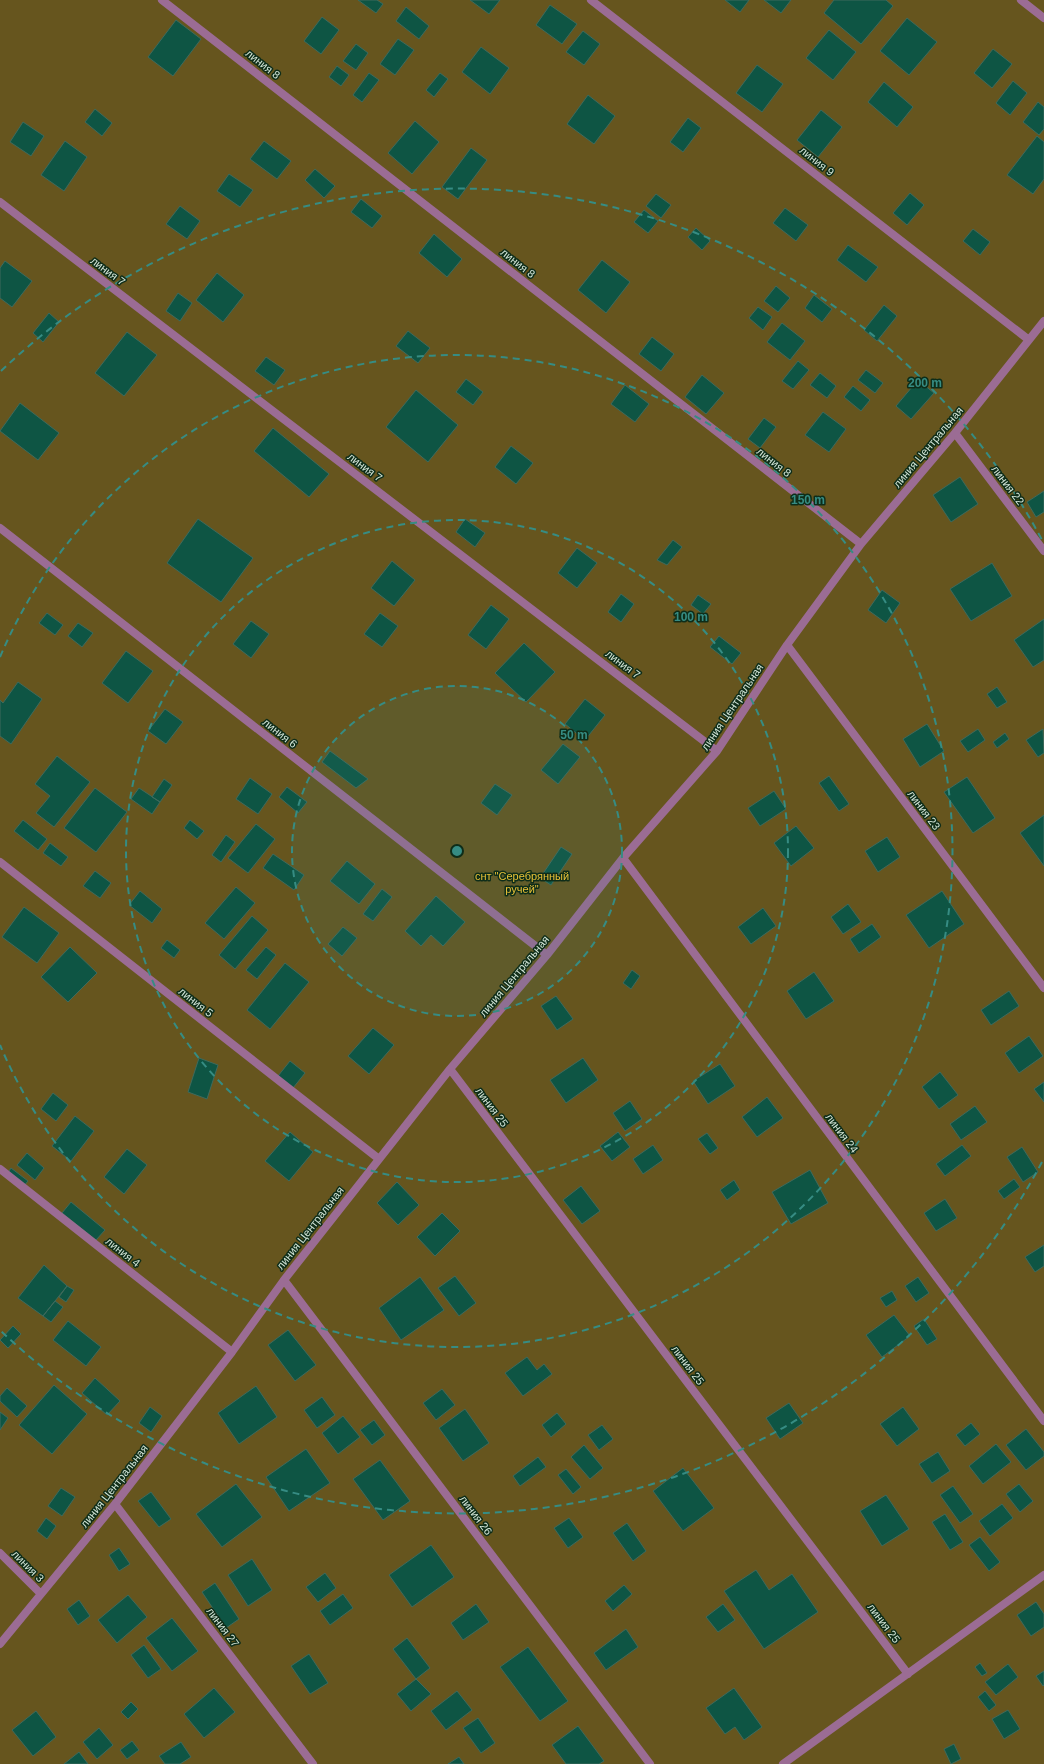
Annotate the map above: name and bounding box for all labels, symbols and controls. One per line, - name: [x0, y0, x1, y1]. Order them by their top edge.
- street label: линия 8: [244, 47, 282, 81]
- street label: линия 9: [798, 144, 836, 178]
- street label: линия 8: [499, 246, 537, 280]
- street label: линия 7: [88, 254, 128, 288]
- text: 200 m: [908, 376, 942, 390]
- street label: линия Центральная: [891, 404, 965, 490]
- street label: линия 8: [755, 445, 793, 479]
- street label: линия 7: [345, 450, 385, 484]
- street label: линия 22: [989, 463, 1027, 507]
- text: 150 m: [791, 493, 825, 507]
- text: 100 m: [674, 610, 708, 624]
- street label: линия 7: [603, 647, 643, 681]
- street label: линия Центральная: [699, 661, 765, 753]
- street label: линия 6: [261, 716, 299, 750]
- text: 50 m: [560, 728, 588, 742]
- street label: линия 23: [905, 788, 943, 832]
- centre of rings: [450, 844, 464, 858]
- park label: снт "Серебрянный ручей": [475, 870, 569, 895]
- street label: линия Центральная: [477, 933, 551, 1019]
- street label: линия 5: [177, 985, 215, 1019]
- street label: линия 25: [473, 1085, 511, 1129]
- street label: линия 24: [823, 1111, 861, 1155]
- street label: линия Центральная: [274, 1184, 346, 1272]
- street label: линия 4: [104, 1235, 142, 1269]
- street label: линия 25: [669, 1343, 707, 1387]
- street label: линия Центральная: [78, 1442, 150, 1530]
- street label: линия 26: [457, 1493, 495, 1537]
- street label: линия 3: [10, 1548, 46, 1584]
- street label: линия 25: [865, 1601, 903, 1645]
- street label: линия 27: [204, 1605, 242, 1649]

